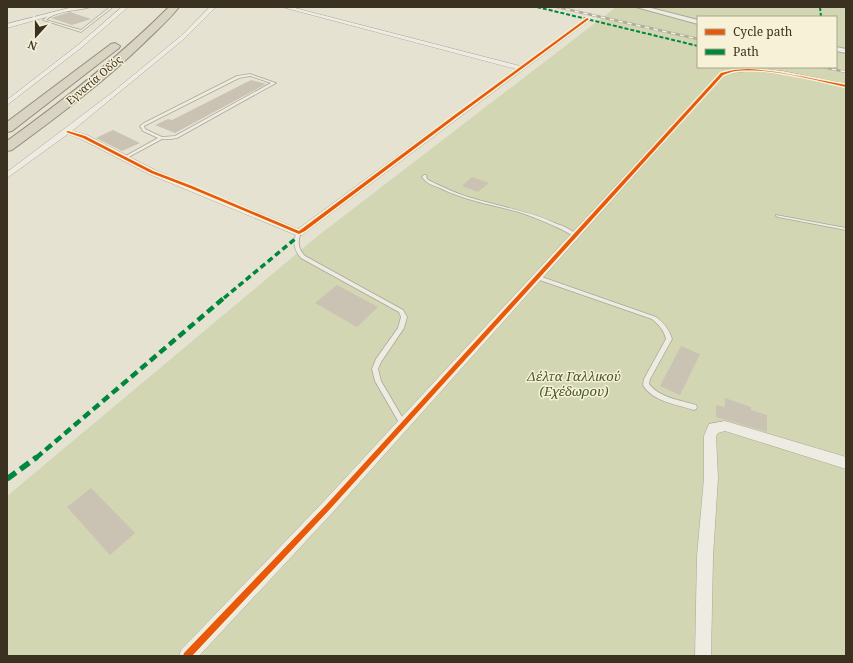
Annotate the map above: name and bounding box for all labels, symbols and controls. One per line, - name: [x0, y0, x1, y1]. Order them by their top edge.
- north arrow: [16, 16, 56, 56]
- legend: [697, 16, 837, 68]
- text: Cycle path: [733, 23, 793, 40]
- text: N: [25, 37, 39, 54]
- text: Path: [733, 43, 759, 60]
- street label: Εγνατία Οδός: [62, 52, 125, 108]
- park label: Δέλτα Γαλλικού (Εχέδωρου): [526, 367, 621, 400]

